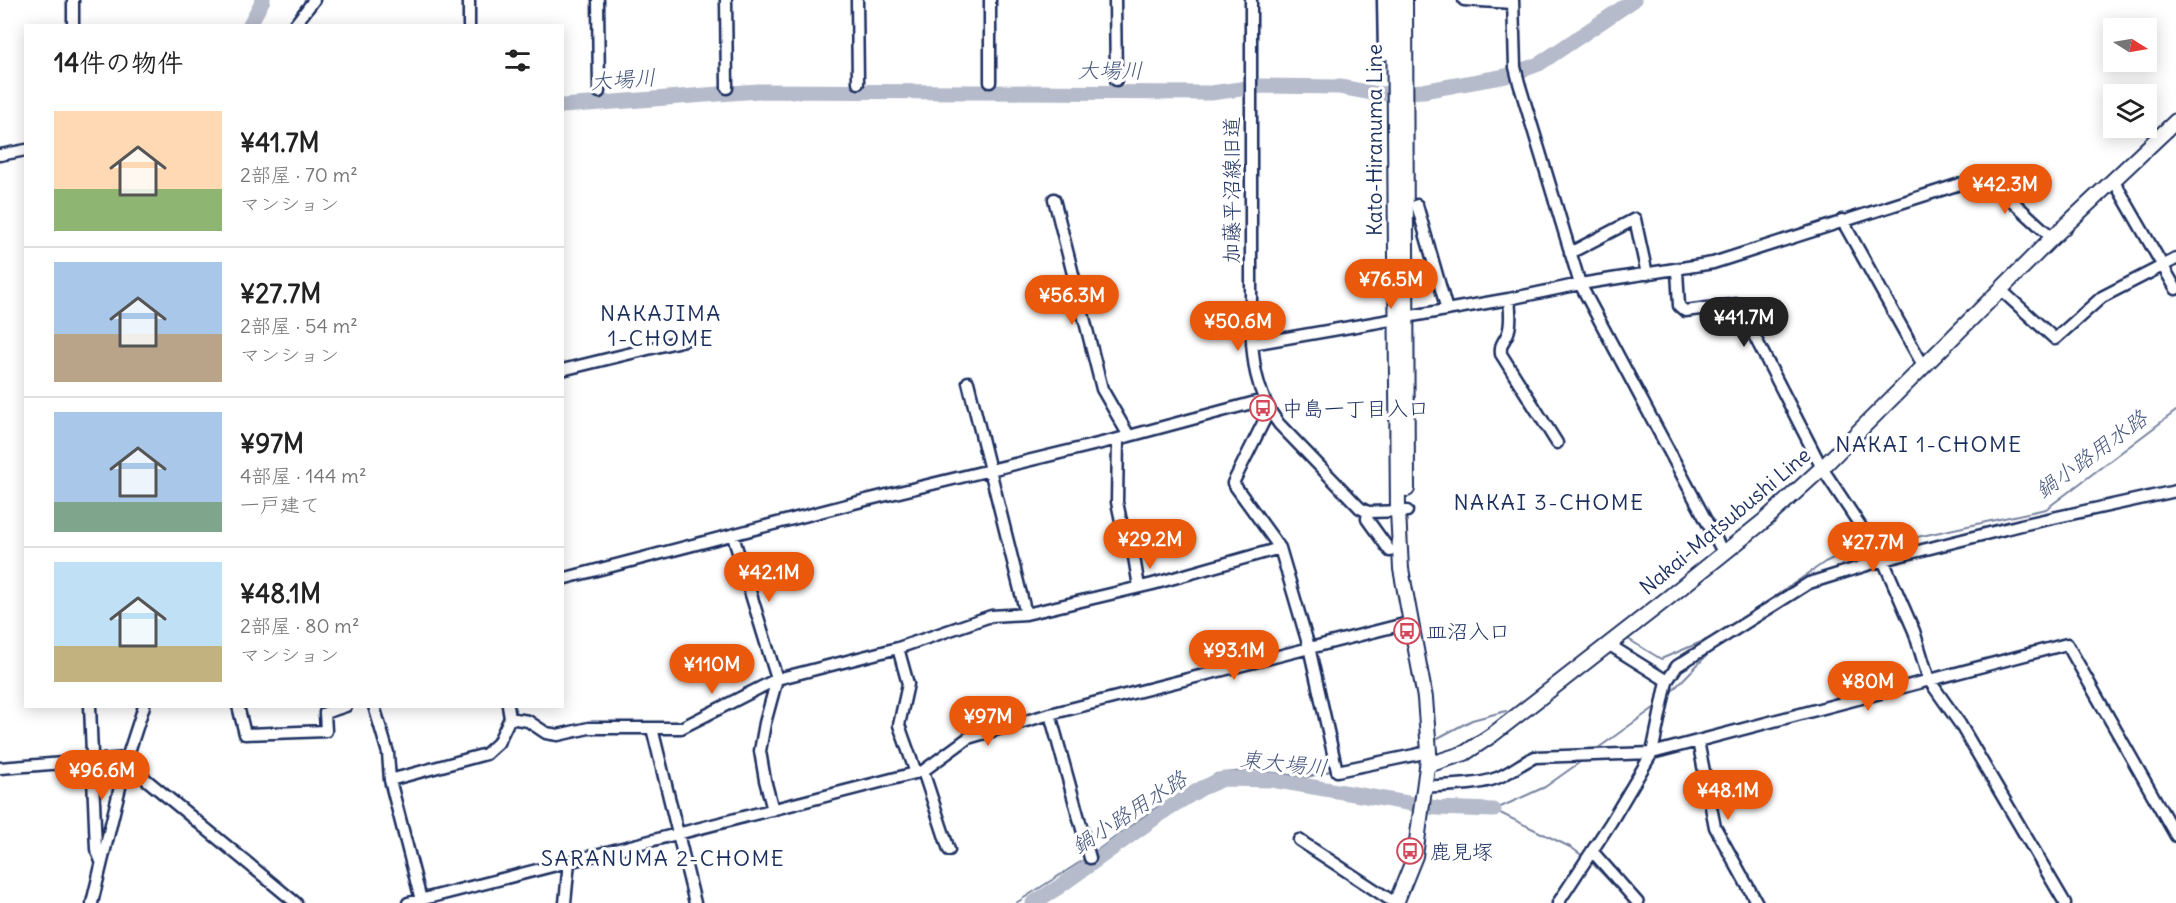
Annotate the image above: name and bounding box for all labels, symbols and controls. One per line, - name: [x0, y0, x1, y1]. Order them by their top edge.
- north arrow: [2103, 18, 2157, 72]
- map controls: [2103, 18, 2157, 138]
- icon: filters: [501, 44, 534, 77]
- street label: Kato-Hiranuma Line: [1361, 44, 1388, 236]
- text: 14件の物件: [54, 46, 183, 79]
- water label: 大場川: [1077, 56, 1143, 84]
- water label: 大場川: [589, 63, 657, 95]
- button: layers: [2103, 84, 2157, 138]
- street label: 加藤平沼線旧道: [1218, 117, 1245, 264]
- text: ¥41.7M: [240, 126, 320, 159]
- icon: home: [102, 135, 174, 207]
- text: 2部屋 · 70 m²: [240, 162, 358, 187]
- pin: ¥42.3M: [1956, 164, 2054, 215]
- text: ¥42.3M: [1972, 171, 2038, 196]
- text: マンション: [240, 191, 339, 216]
- pin: ¥76.5M: [1342, 259, 1440, 310]
- text: ¥76.5M: [1359, 266, 1423, 291]
- pin: ¥56.3M: [1023, 275, 1121, 326]
- text: ¥27.7M: [240, 277, 321, 310]
- text: ¥56.3M: [1039, 282, 1105, 307]
- icon: home: [102, 286, 174, 358]
- pin: ¥41.7M: [1695, 297, 1793, 348]
- district label: NAKAJIMA 1-CHOME: [600, 299, 722, 352]
- pin: ¥50.6M: [1189, 301, 1287, 352]
- text: ¥41.7M: [1713, 304, 1775, 329]
- text: ¥50.6M: [1204, 308, 1272, 333]
- text: 2部屋 · 54 m²: [240, 313, 358, 338]
- text: マンション: [240, 342, 339, 367]
- bus stop icon: 中島一丁目入口: [1248, 393, 1278, 423]
- place label: 中島一丁目入口: [1282, 395, 1429, 422]
- water label: 鍋小路用水路: [2029, 403, 2154, 504]
- text: ¥97M: [240, 427, 304, 460]
- district label: NAKAI 1-CHOME: [1835, 430, 2023, 458]
- icon: home: [102, 436, 174, 508]
- street label: Nakai-Matsubushi Line: [1634, 441, 1816, 601]
- text: 4部屋 · 144 m²: [240, 463, 366, 488]
- district label: NAKAI 3-CHOME: [1453, 488, 1645, 516]
- text: 一戸建て: [240, 492, 320, 517]
- pin: ¥29.2M: [1101, 519, 1199, 570]
- pin: ¥27.7M: [1824, 522, 1922, 573]
- text: ¥29.2M: [1117, 526, 1183, 551]
- text: ¥27.7M: [1842, 529, 1904, 554]
- pin: ¥42.1M: [720, 552, 818, 603]
- text: ¥42.1M: [738, 559, 800, 584]
- text: ¥48.1M: [240, 577, 321, 610]
- icon: home: [102, 586, 174, 658]
- text: 2部屋 · 80 m²: [240, 613, 359, 638]
- bus stop icon: 皿沼入口: [1392, 616, 1422, 646]
- place label: 皿沼入口: [1426, 618, 1510, 645]
- pin: ¥93.1M: [1185, 630, 1283, 681]
- text: ¥93.1M: [1203, 637, 1265, 662]
- text: マンション: [240, 642, 339, 667]
- pin: ¥110M: [670, 644, 754, 695]
- text: ¥110M: [684, 651, 740, 676]
- pin: ¥80M: [1832, 661, 1904, 712]
- text: ¥80M: [1842, 668, 1894, 693]
- pin: ¥97M: [952, 696, 1024, 747]
- text: ¥97M: [963, 703, 1013, 728]
- water label: 東大場川: [1239, 744, 1329, 782]
- pin: ¥96.6M: [53, 750, 151, 801]
- text: ¥96.6M: [69, 757, 135, 782]
- water label: 鍋小路用水路: [1066, 763, 1194, 860]
- pin: ¥48.1M: [1679, 770, 1777, 821]
- text: ¥48.1M: [1697, 777, 1759, 802]
- bus stop icon: 鹿見塚: [1395, 836, 1425, 866]
- place label: 鹿見塚: [1430, 838, 1493, 865]
- district label: SARANUMA 2-CHOME: [541, 844, 785, 872]

